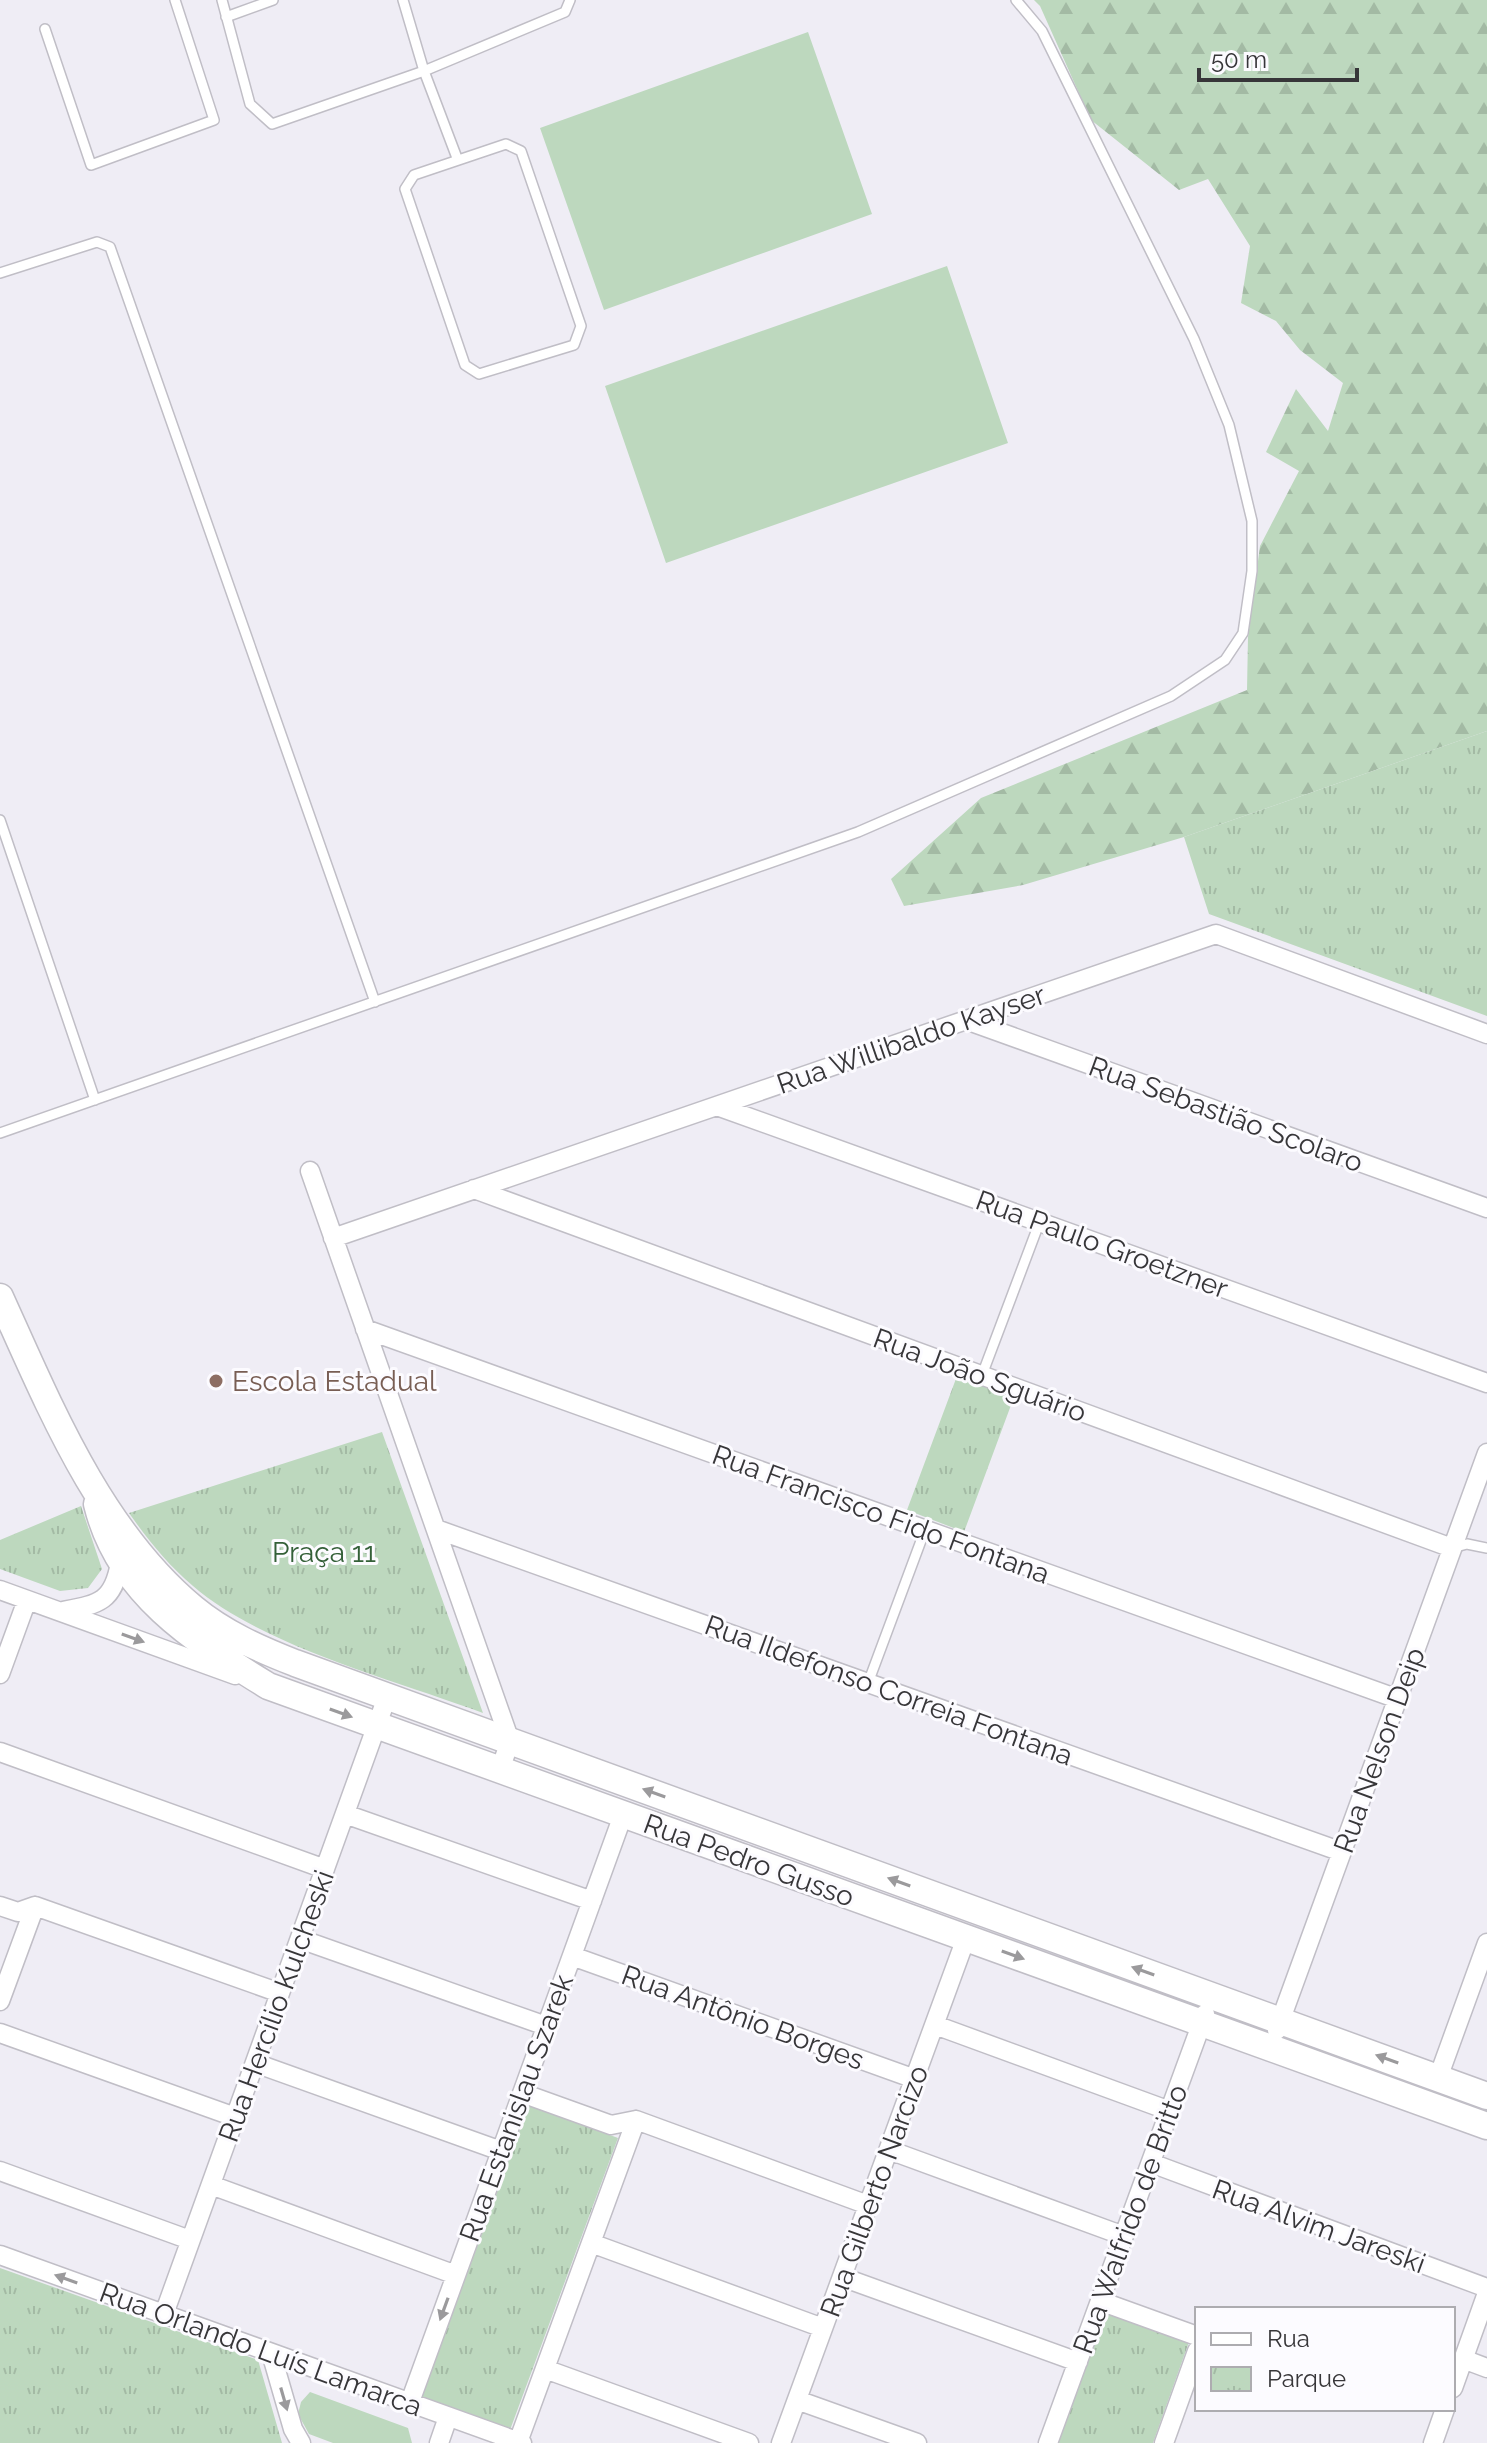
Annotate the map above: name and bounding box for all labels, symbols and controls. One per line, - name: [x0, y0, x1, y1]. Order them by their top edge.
- scale bar: [1199, 32, 1357, 82]
- text: 50 m: [1211, 45, 1267, 74]
- street label: Rua Willibaldo Kayser: [773, 978, 1050, 1101]
- street label: Rua Sebastião Scolaro: [1084, 1050, 1367, 1179]
- street label: Rua Paulo Groetzner: [971, 1184, 1233, 1305]
- street label: Rua João Sguário: [869, 1322, 1091, 1429]
- place label: Escola Estadual: [232, 1365, 437, 1398]
- marker: Escola Estadual: [207, 1372, 225, 1390]
- street label: Rua Francisco Fido Fontana: [708, 1438, 1054, 1591]
- park label: Praça 11: [272, 1536, 376, 1569]
- street label: Rua Ildefonso Correia Fontana: [700, 1608, 1077, 1773]
- one-way arrow: [121, 1632, 145, 1645]
- street label: Rua Nelson Deip: [1327, 1643, 1432, 1857]
- one-way arrow: [329, 1707, 353, 1720]
- one-way arrow: [642, 1787, 666, 1799]
- street label: Rua Pedro Gusso: [639, 1807, 859, 1914]
- street label: Rua Hercílio Kulcheski: [212, 1866, 341, 2147]
- one-way arrow: [886, 1875, 910, 1888]
- one-way arrow: [1001, 1949, 1025, 1962]
- street label: Rua Antônio Borges: [617, 1958, 868, 2077]
- one-way arrow: [1131, 1964, 1155, 1976]
- street label: Rua Estanislau Szarek: [453, 1970, 580, 2246]
- one-way arrow: [1375, 2053, 1399, 2065]
- street label: Rua Gilberto Narcizo: [814, 2061, 935, 2321]
- street label: Rua Walfrido de Britto: [1066, 2080, 1195, 2358]
- street label: Rua Alvim Jareski: [1208, 2173, 1430, 2280]
- one-way arrow: [54, 2272, 78, 2284]
- street label: Rua Orlando Luís Lamarca: [95, 2276, 426, 2423]
- one-way arrow: [437, 2297, 449, 2321]
- legend: [1195, 2307, 1455, 2411]
- text: Rua: [1267, 2324, 1310, 2353]
- text: Parque: [1267, 2364, 1346, 2393]
- one-way arrow: [278, 2387, 291, 2411]

